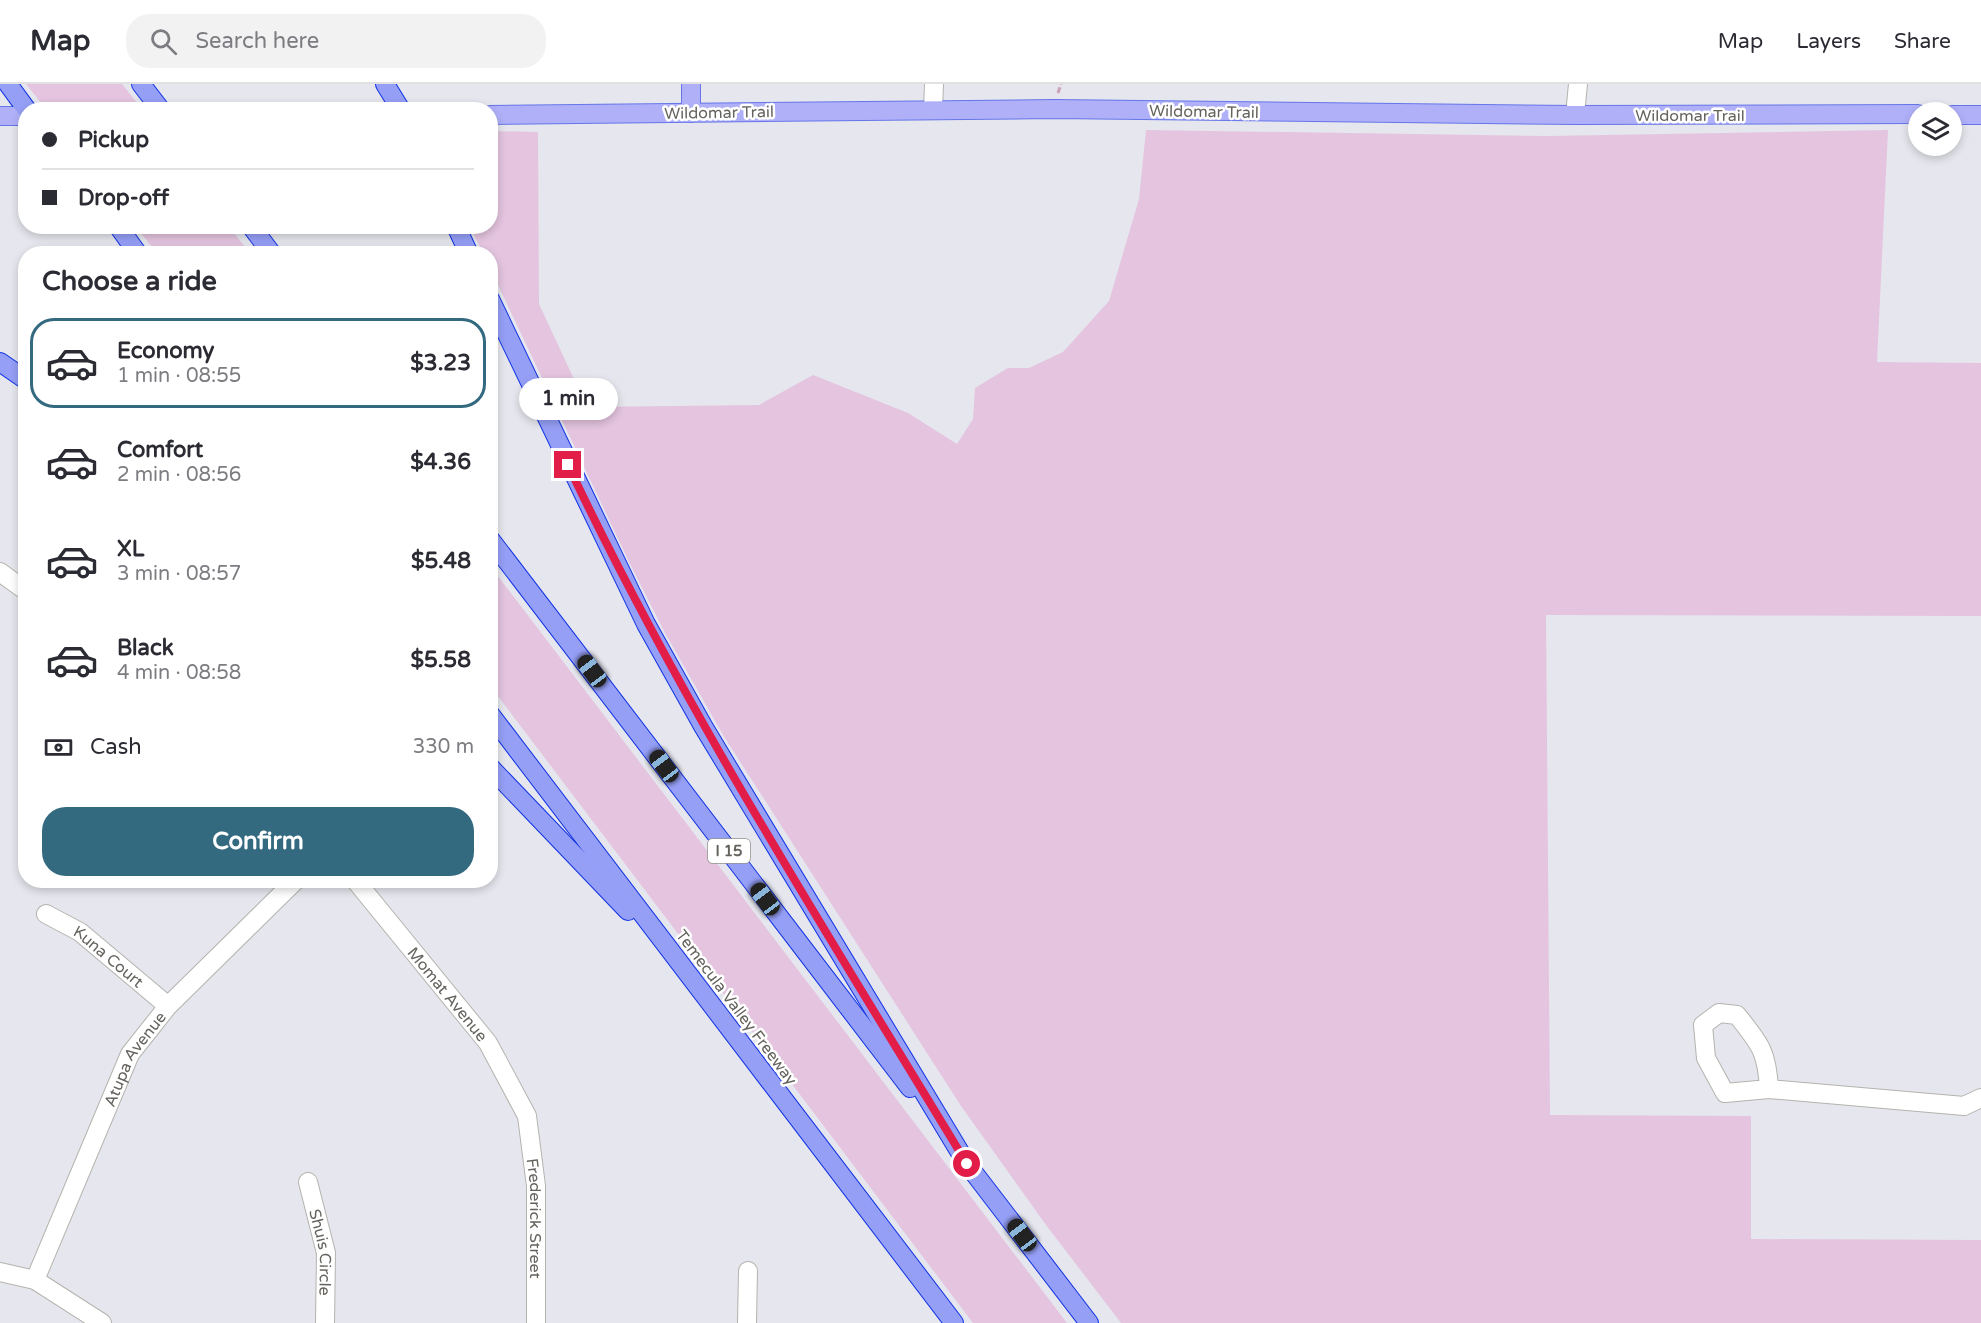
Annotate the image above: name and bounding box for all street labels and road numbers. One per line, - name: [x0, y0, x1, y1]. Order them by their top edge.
- street label: Wildomar Trail: [1149, 101, 1259, 123]
- street label: Wildomar Trail: [664, 102, 774, 124]
- street label: Wildomar Trail: [1635, 106, 1745, 126]
- road number: I 15: [708, 839, 750, 863]
- street label: Kuna Court: [70, 921, 147, 992]
- street label: Temecula Valley Freeway: [671, 926, 801, 1089]
- street label: Momat Avenue: [403, 943, 492, 1046]
- street label: Atupa Avenue: [100, 1008, 171, 1110]
- street label: Frederick Street: [522, 1157, 545, 1279]
- street label: Shuis Circle: [304, 1207, 335, 1296]

